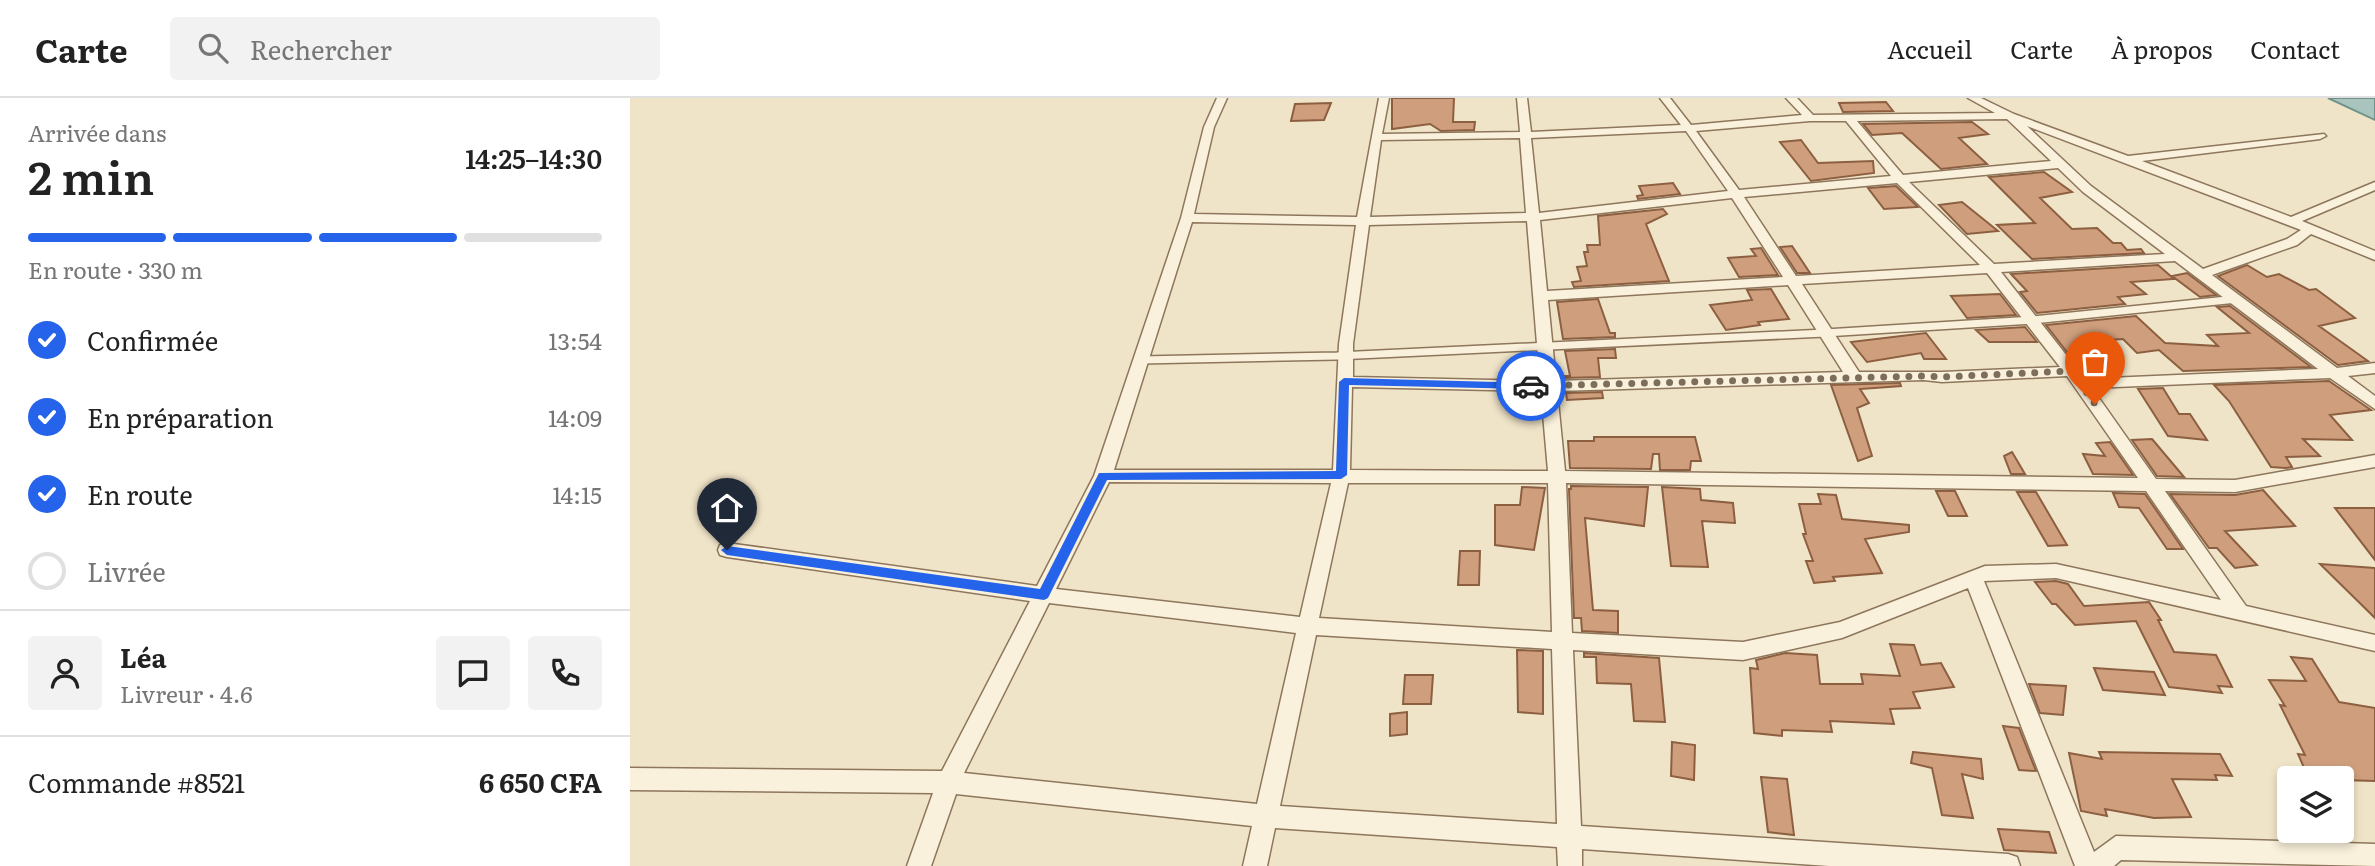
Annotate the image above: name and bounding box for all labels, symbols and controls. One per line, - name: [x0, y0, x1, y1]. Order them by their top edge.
- search box: [170, 17, 660, 80]
- text: Carte: [35, 24, 128, 73]
- icon: search: [194, 29, 232, 67]
- text: Rechercher: [250, 29, 392, 68]
- text: Accueil: [1887, 31, 1972, 66]
- text: Carte: [2010, 31, 2073, 66]
- text: À propos: [2111, 31, 2212, 66]
- text: Contact: [2250, 31, 2340, 66]
- text: Arrivée dans: [28, 115, 166, 149]
- text: 14:25–14:30: [465, 138, 602, 177]
- text: 2 min: [28, 141, 154, 209]
- text: En route · 330 m: [28, 252, 203, 286]
- text: Confirmée: [87, 320, 218, 359]
- icon: check: [28, 321, 66, 359]
- text: 13:54: [548, 323, 602, 357]
- pin: [2065, 332, 2125, 404]
- icon: bag: [2076, 343, 2114, 381]
- courier: [1496, 351, 1566, 421]
- icon: car: [1512, 367, 1550, 405]
- text: En préparation: [87, 397, 274, 436]
- icon: check: [28, 398, 66, 436]
- text: 14:09: [548, 400, 602, 434]
- text: En route: [87, 474, 193, 513]
- icon: check: [28, 475, 66, 513]
- text: 14:15: [552, 477, 602, 511]
- pin: [697, 478, 757, 550]
- icon: home: [708, 489, 746, 527]
- text: Livrée: [87, 551, 166, 590]
- button: person: [28, 636, 102, 710]
- button: chat: [436, 636, 510, 710]
- button: phone: [528, 636, 602, 710]
- text: Léa: [120, 637, 167, 676]
- text: Livreur · 4.6: [120, 676, 253, 710]
- text: Commande #8521: [28, 762, 245, 801]
- text: 6 650 CFA: [479, 762, 602, 801]
- map controls: [2277, 766, 2354, 843]
- button: layers: [2277, 766, 2354, 843]

